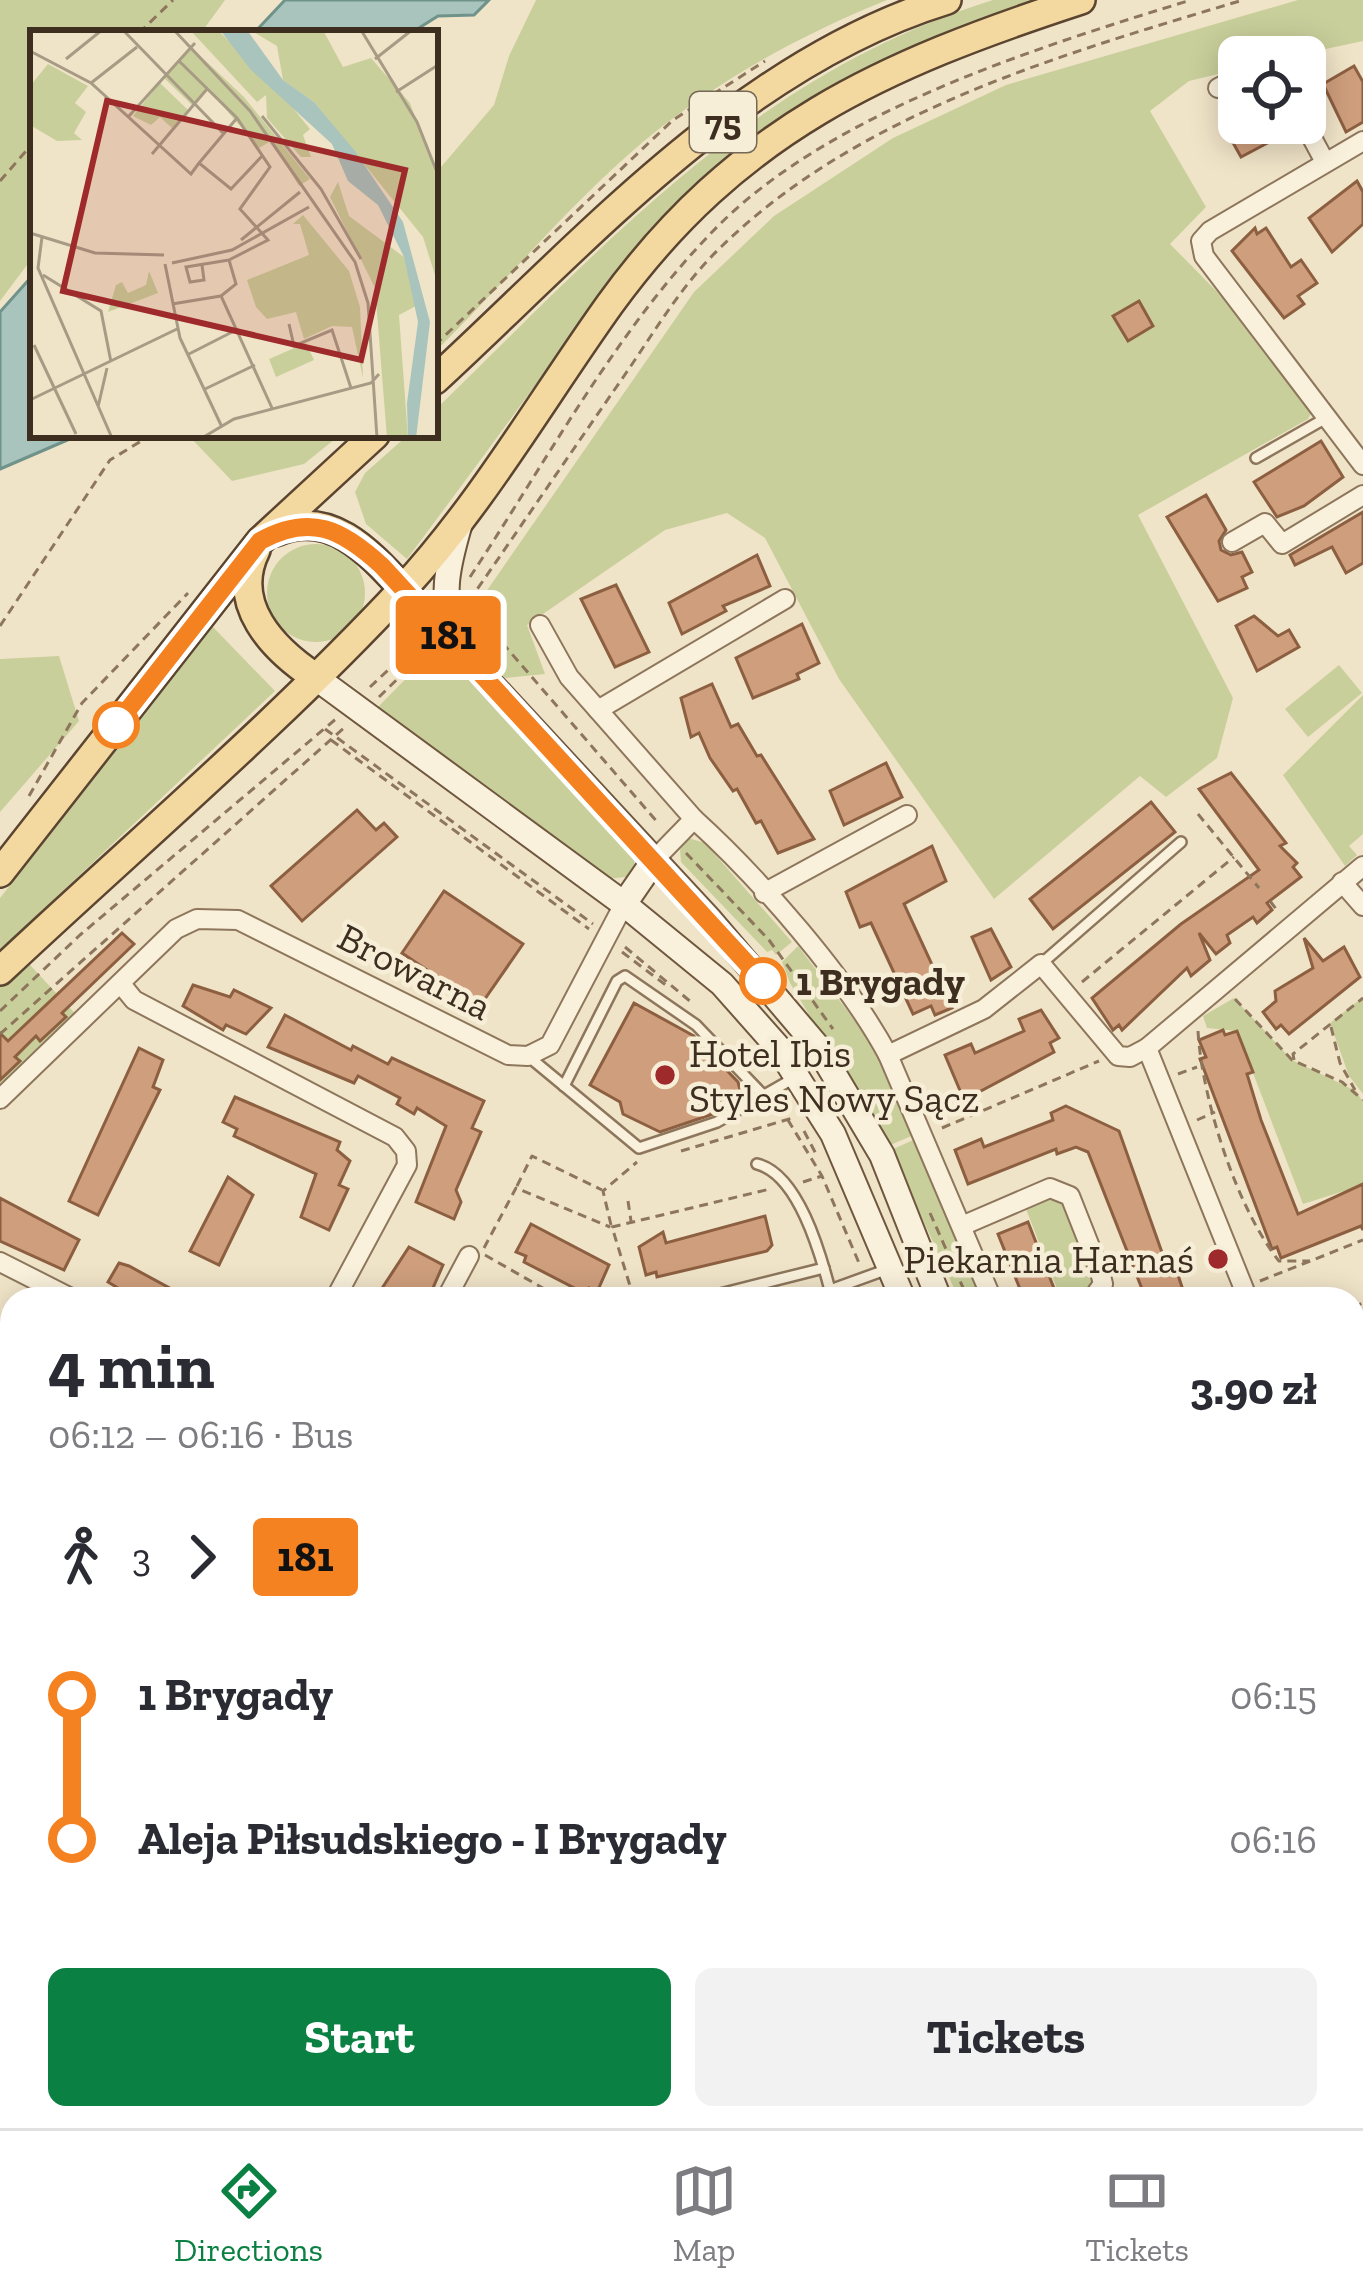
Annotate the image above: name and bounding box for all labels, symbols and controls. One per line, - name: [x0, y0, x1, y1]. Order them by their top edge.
- inset map: [30, 30, 438, 438]
- map controls: [1218, 36, 1326, 144]
- button: locate: [1218, 36, 1326, 144]
- road number: 75: [690, 92, 756, 152]
- line badge: 181: [379, 596, 517, 674]
- text: 181: [420, 609, 476, 660]
- unlabelled marker: [94, 703, 138, 747]
- street label: Browarna: [330, 913, 499, 1030]
- place label: 1 Brygady: [796, 958, 965, 1005]
- marker: 1 Brygady: [741, 959, 785, 1003]
- place label: Hotel Ibis Styles Nowy Sącz: [689, 1030, 979, 1122]
- marker: Hotel Ibis Styles Nowy Sącz: [652, 1062, 678, 1088]
- place label: Piekarnia Harnaś: [903, 1236, 1194, 1283]
- marker: Piekarnia Harnaś: [1205, 1246, 1231, 1272]
- text: 4 min: [48, 1326, 215, 1405]
- text: 3.90 zł: [1190, 1362, 1317, 1416]
- text: 06:12 – 06:16 · Bus: [48, 1411, 353, 1458]
- icon: walk: [48, 1524, 114, 1590]
- icon: forward: [169, 1524, 235, 1590]
- text: 181: [277, 1531, 334, 1582]
- text: 3: [132, 1534, 151, 1581]
- text: 1 Brygady: [138, 1668, 333, 1722]
- text: 06:15: [1230, 1672, 1317, 1719]
- text: Aleja Piłsudskiego - I Brygady: [138, 1812, 727, 1866]
- text: 06:16: [1229, 1816, 1317, 1863]
- button: Start: [48, 1968, 671, 2106]
- button: Tickets: [695, 1968, 1317, 2106]
- tab: Directions: [174, 2158, 323, 2269]
- tab: Map: [671, 2158, 737, 2269]
- tab: Tickets: [1085, 2158, 1189, 2269]

